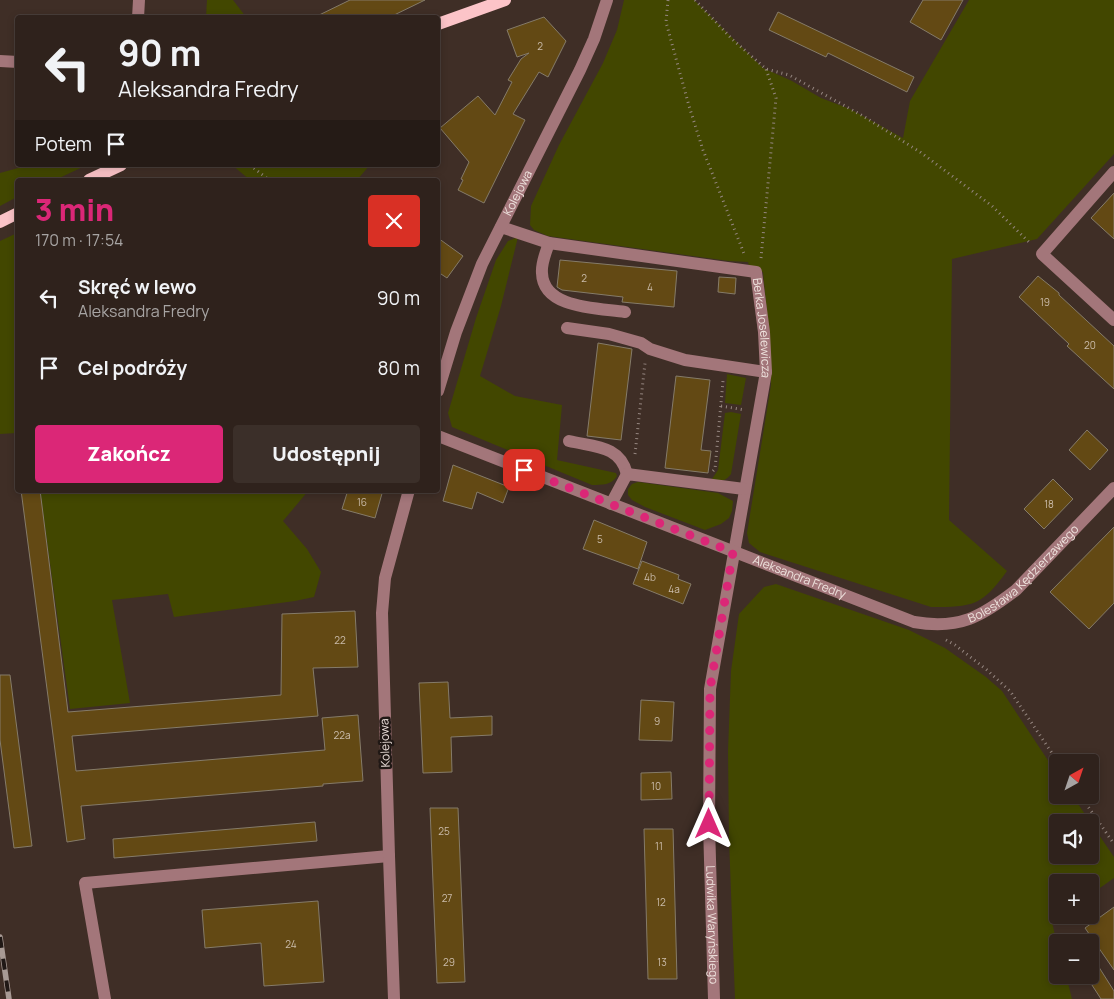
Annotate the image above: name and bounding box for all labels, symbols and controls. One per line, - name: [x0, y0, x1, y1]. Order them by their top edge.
- text: 90 m: [118, 29, 201, 77]
- icon: left: [35, 35, 100, 100]
- house number: 2: [537, 39, 543, 53]
- text: Aleksandra Fredry: [118, 74, 299, 104]
- icon: arrive: [102, 130, 130, 158]
- text: Potem: [35, 131, 92, 157]
- street label: Kolejowa: [499, 167, 536, 219]
- text: 3 min: [35, 189, 114, 230]
- button: close: [368, 195, 420, 247]
- text: 170 m · 17:54: [35, 229, 124, 251]
- house number: 2: [581, 271, 587, 285]
- text: Skręć w lewo: [78, 274, 197, 300]
- street label: Berka Joselewicza: [749, 277, 775, 380]
- house number: 4: [647, 280, 653, 294]
- icon: left: [35, 284, 63, 312]
- text: 90 m: [377, 285, 420, 311]
- house number: 19: [1040, 295, 1050, 309]
- text: Aleksandra Fredry: [78, 300, 209, 322]
- house number: 20: [1084, 338, 1096, 352]
- icon: arrive: [35, 354, 63, 382]
- text: Cel podróży: [78, 355, 187, 381]
- text: 80 m: [377, 355, 420, 381]
- button: Zakończ: [35, 425, 223, 483]
- button: Udostępnij: [233, 425, 420, 483]
- pin: [503, 449, 545, 491]
- icon: arrive: [510, 456, 538, 484]
- house number: 16: [357, 495, 367, 509]
- house number: 18: [1044, 497, 1054, 511]
- street label: Bolesława Kędzierzawego: [965, 521, 1082, 627]
- house number: 5: [597, 532, 603, 546]
- street label: Aleksandra Fredry: [751, 551, 849, 603]
- house number: 4b: [644, 570, 656, 584]
- house number: 4a: [668, 582, 680, 596]
- house number: 22: [334, 633, 346, 647]
- house number: 9: [654, 714, 660, 728]
- street label: Kolejowa: [375, 718, 394, 768]
- house number: 22a: [334, 728, 350, 742]
- north arrow: [1049, 754, 1099, 804]
- map controls: [1049, 754, 1099, 984]
- house number: 10: [651, 779, 661, 793]
- position arrow: [682, 797, 734, 849]
- button: sound: [1049, 814, 1099, 864]
- house number: 25: [438, 824, 450, 838]
- house number: 11: [655, 839, 663, 853]
- street label: Ludwika Waryńskiego: [702, 865, 723, 984]
- button: +: [1049, 874, 1099, 924]
- house number: 27: [442, 891, 452, 905]
- house number: 12: [656, 895, 666, 909]
- button: −: [1049, 934, 1099, 984]
- house number: 24: [285, 937, 297, 951]
- house number: 29: [443, 955, 455, 969]
- house number: 13: [657, 955, 667, 969]

